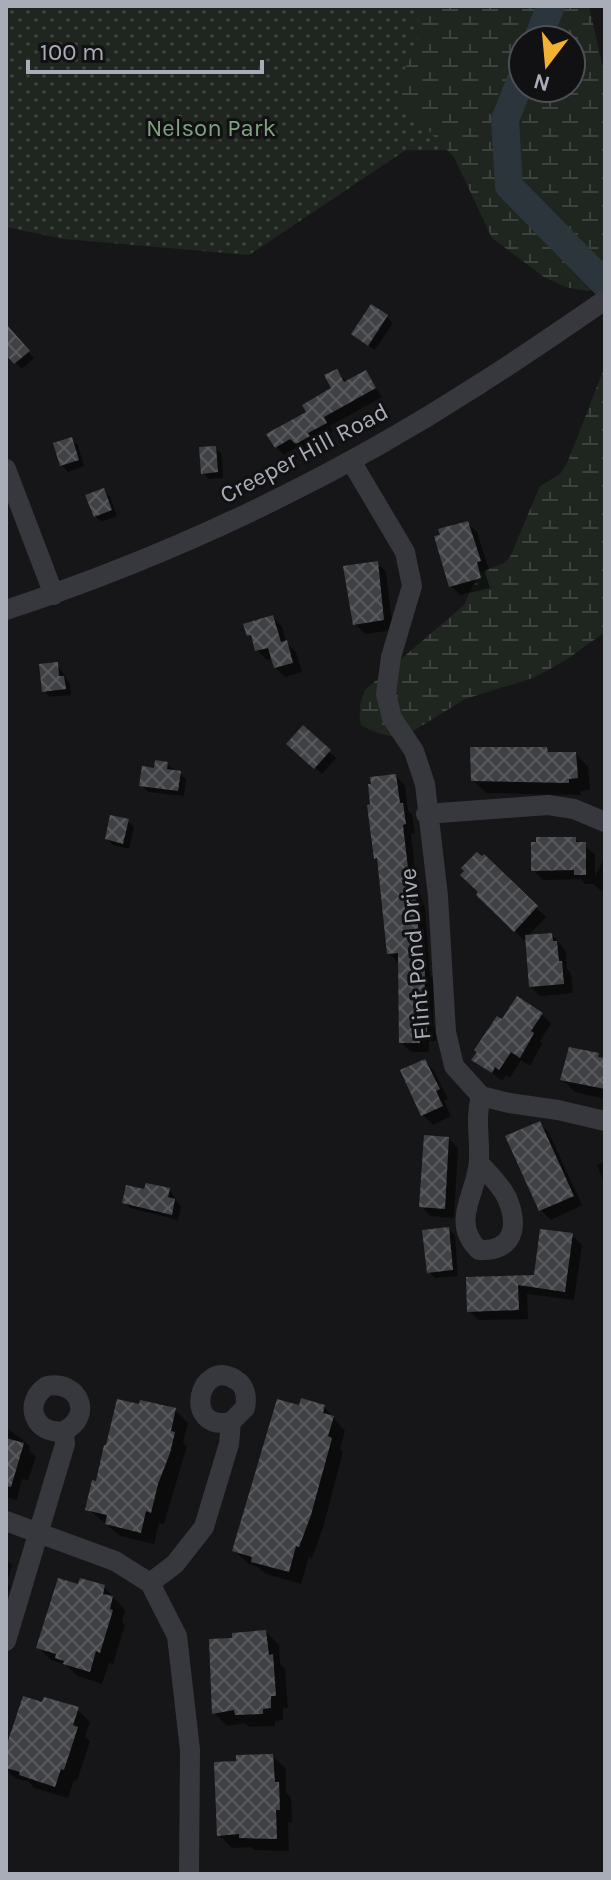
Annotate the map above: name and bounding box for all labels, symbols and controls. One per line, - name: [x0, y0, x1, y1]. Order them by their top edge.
- scale bar: [28, 24, 262, 74]
- north arrow: [507, 24, 587, 104]
- text: 100 m: [40, 38, 105, 66]
- text: N: [531, 68, 553, 97]
- park label: Nelson Park: [146, 114, 276, 142]
- street label: Creeper Hill Road: [215, 397, 393, 509]
- street label: Flint Pond Drive: [394, 867, 436, 1041]

